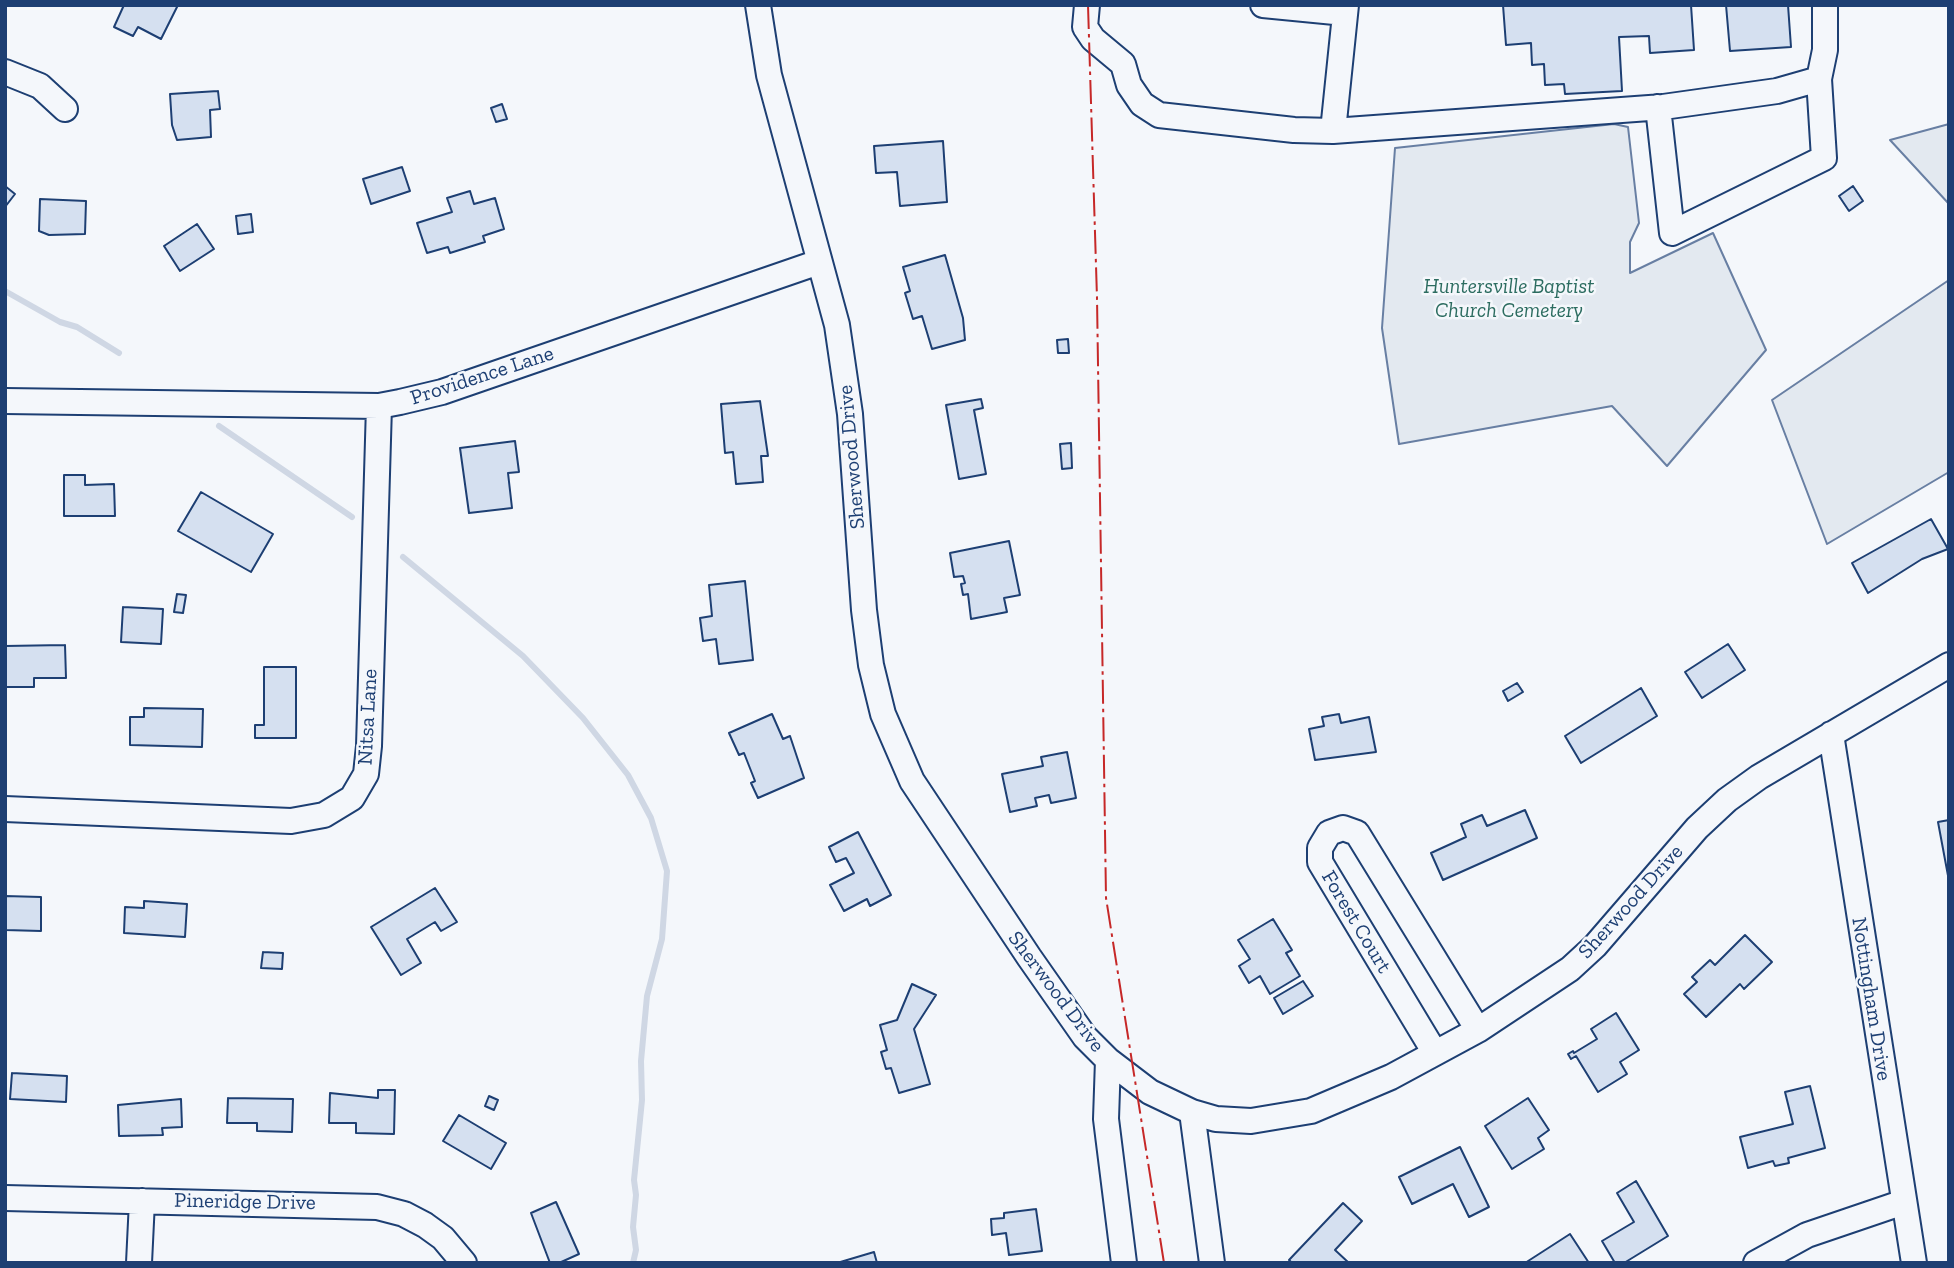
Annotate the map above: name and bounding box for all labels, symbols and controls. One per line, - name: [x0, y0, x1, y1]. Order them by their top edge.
- park label: Huntersville Baptist Church Cemetery: [1424, 274, 1594, 324]
- street label: Providence Lane: [407, 341, 557, 411]
- street label: Sherwood Drive: [833, 384, 871, 530]
- street label: Nitsa Lane: [353, 668, 383, 766]
- street label: Sherwood Drive: [1573, 840, 1689, 964]
- street label: Forest Court: [1316, 866, 1396, 978]
- street label: Nottingham Drive: [1846, 916, 1896, 1082]
- street label: Sherwood Drive: [1002, 927, 1110, 1057]
- street label: Pineridge Drive: [174, 1188, 316, 1216]

